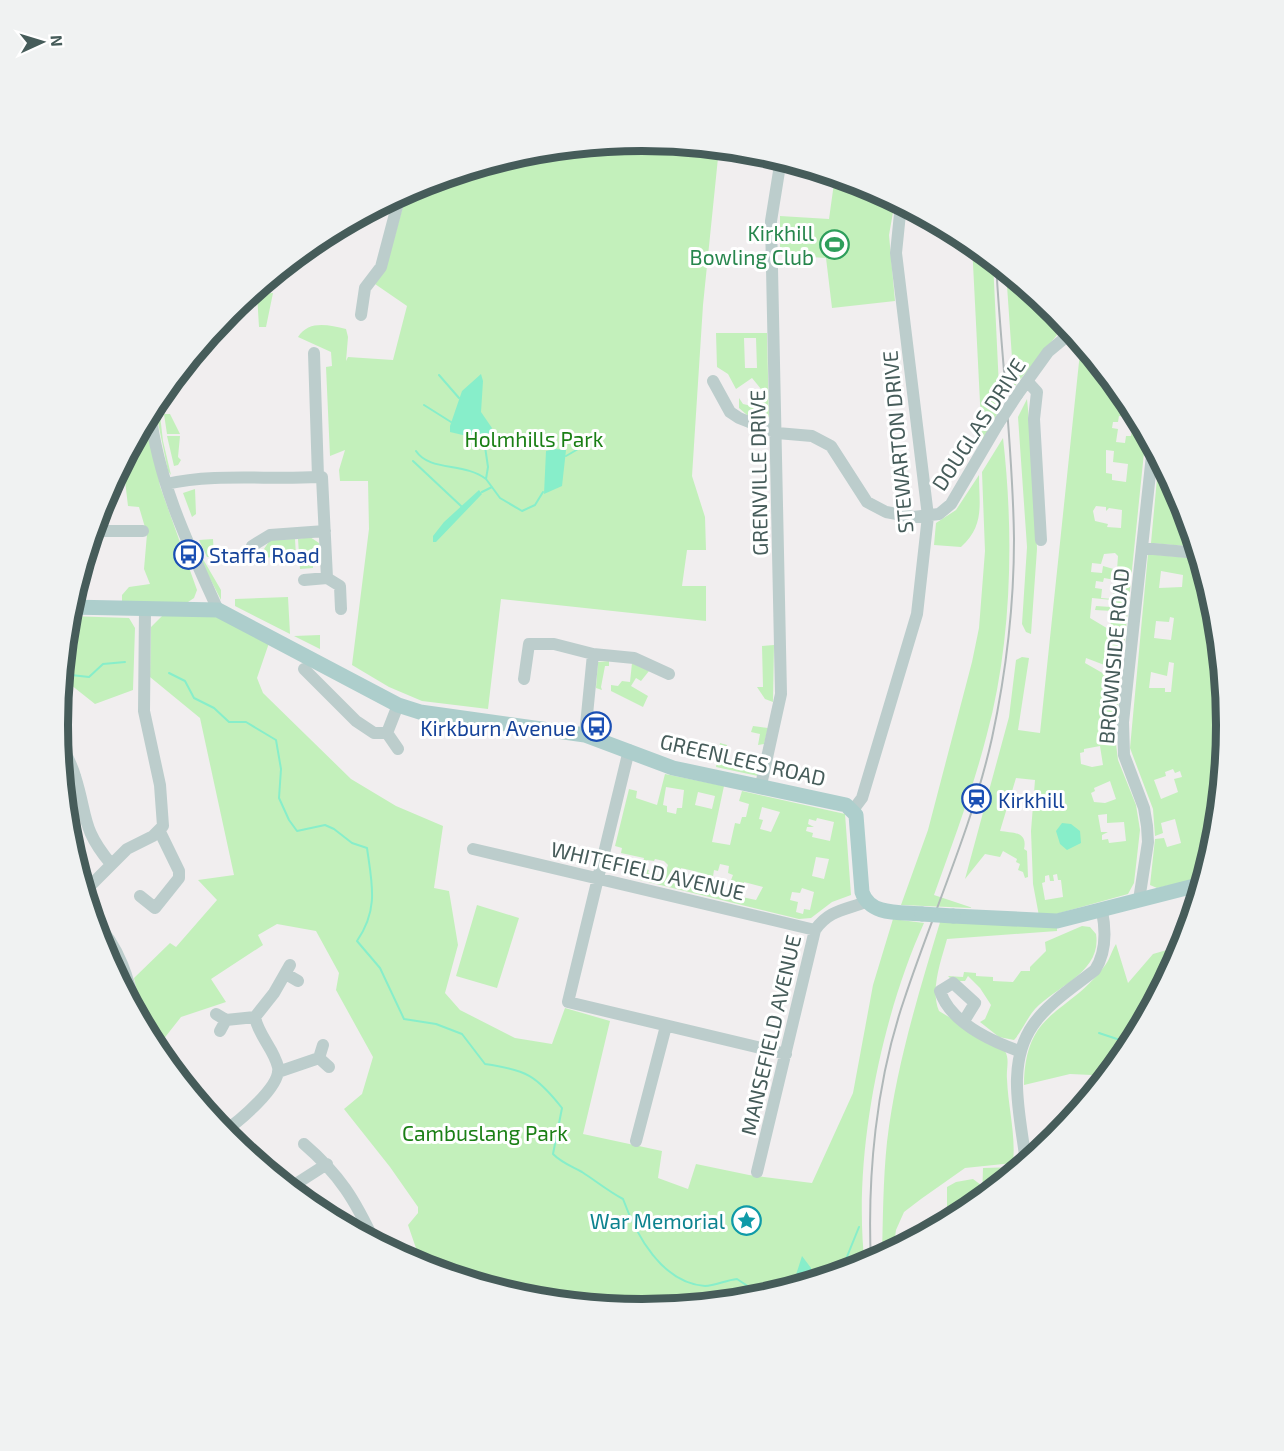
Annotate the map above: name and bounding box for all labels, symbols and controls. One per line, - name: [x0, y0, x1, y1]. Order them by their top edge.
- north arrow: [12, 12, 72, 72]
- text: N: [48, 34, 67, 47]
- place label: Kirkhill Bowling Club: [690, 220, 815, 269]
- sports icon: Kirkhill Bowling Club: [819, 228, 851, 260]
- street label: STEWARTON DRIVE: [877, 350, 917, 534]
- street label: DOUGLAS DRIVE: [926, 353, 1030, 495]
- street label: GRENVILLE DRIVE: [744, 390, 772, 556]
- park label: Holmhills Park: [465, 426, 604, 451]
- bus stop icon: Staffa Road: [172, 538, 204, 570]
- place label: Staffa Road: [209, 542, 320, 567]
- street label: BROWNSIDE ROAD: [1093, 567, 1133, 745]
- bus stop icon: Kirkburn Avenue: [581, 711, 613, 743]
- place label: Kirkburn Avenue: [420, 715, 576, 740]
- street label: GREENLEES ROAD: [658, 728, 828, 790]
- station icon: Kirkhill: [961, 783, 993, 815]
- place label: Kirkhill: [998, 787, 1065, 812]
- street label: WHITEFIELD AVENUE: [549, 836, 747, 904]
- street label: MANSEFIELD AVENUE: [735, 932, 805, 1138]
- park label: Cambuslang Park: [402, 1120, 568, 1145]
- place icon: War Memorial: [730, 1204, 762, 1236]
- place label: War Memorial: [590, 1208, 726, 1233]

